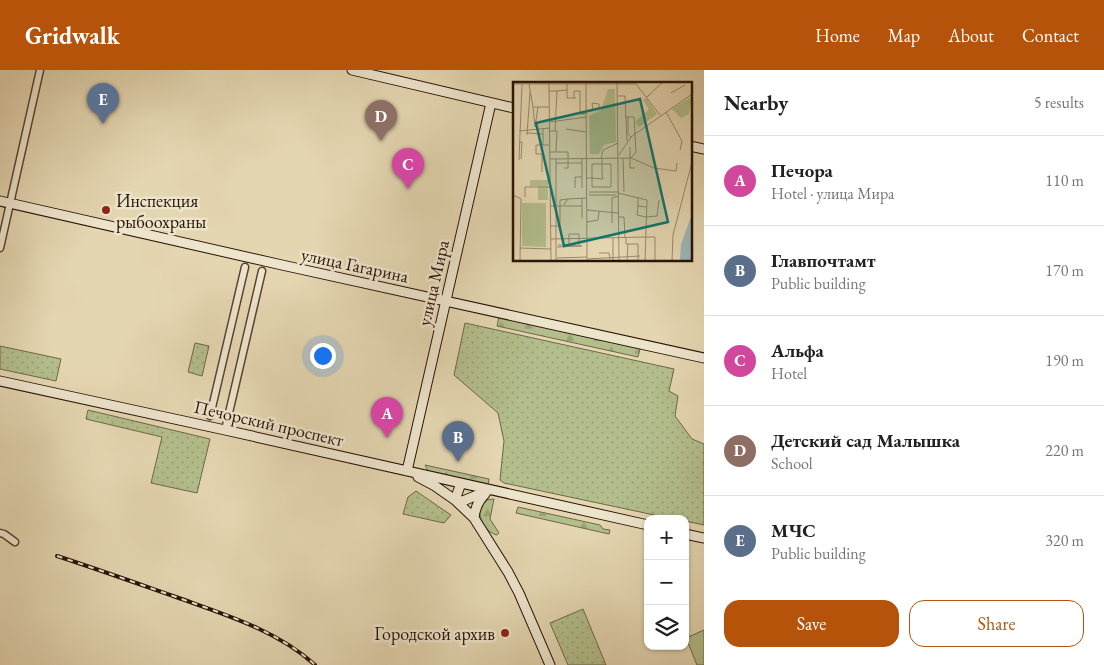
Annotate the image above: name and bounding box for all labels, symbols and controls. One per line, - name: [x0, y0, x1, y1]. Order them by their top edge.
- text: Gridwalk: [25, 20, 120, 51]
- text: Home: [815, 24, 860, 47]
- text: Map: [888, 24, 920, 47]
- text: About: [948, 24, 994, 47]
- text: Contact: [1022, 24, 1079, 47]
- inset map: [513, 82, 692, 261]
- pin: E: [87, 83, 119, 124]
- text: Nearby: [724, 89, 788, 116]
- text: 5 results: [1034, 92, 1084, 113]
- pin: D: [365, 100, 397, 141]
- pin: C: [392, 148, 424, 189]
- text: Печора: [771, 158, 833, 183]
- text: A: [734, 170, 746, 191]
- text: 110 m: [1045, 170, 1084, 191]
- text: Hotel · улица Мира: [771, 183, 894, 204]
- place label: Инспекция рыбоохраны: [116, 189, 206, 233]
- marker: Инспекция рыбоохраны: [100, 204, 112, 216]
- street label: улица Мира: [412, 237, 454, 328]
- street label: улица Гагарина: [299, 242, 412, 288]
- text: Главпочтамт: [771, 248, 876, 273]
- text: B: [735, 260, 745, 281]
- text: 170 m: [1045, 260, 1084, 281]
- text: Public building: [771, 273, 866, 294]
- text: Альфа: [771, 338, 824, 363]
- your location: [310, 343, 336, 369]
- text: C: [734, 350, 746, 371]
- text: 190 m: [1045, 350, 1084, 371]
- text: Hotel: [771, 363, 807, 384]
- street label: Печорский проспект: [192, 395, 347, 452]
- pin: A: [371, 397, 403, 438]
- pin: B: [442, 421, 474, 462]
- text: Детский сад Малышка: [771, 428, 960, 453]
- text: D: [734, 440, 746, 461]
- text: 220 m: [1045, 440, 1084, 461]
- text: School: [771, 453, 813, 474]
- map controls: [644, 515, 689, 650]
- button: +: [644, 515, 689, 560]
- text: МЧС: [771, 518, 816, 543]
- text: E: [735, 530, 745, 551]
- text: 320 m: [1045, 530, 1084, 551]
- text: Public building: [771, 543, 866, 564]
- button: −: [644, 560, 689, 605]
- button: Save: [724, 600, 899, 647]
- button: Share: [909, 600, 1084, 647]
- button: layers: [644, 605, 689, 650]
- place label: Городской архив: [374, 622, 495, 645]
- marker: Городской архив: [499, 627, 511, 639]

